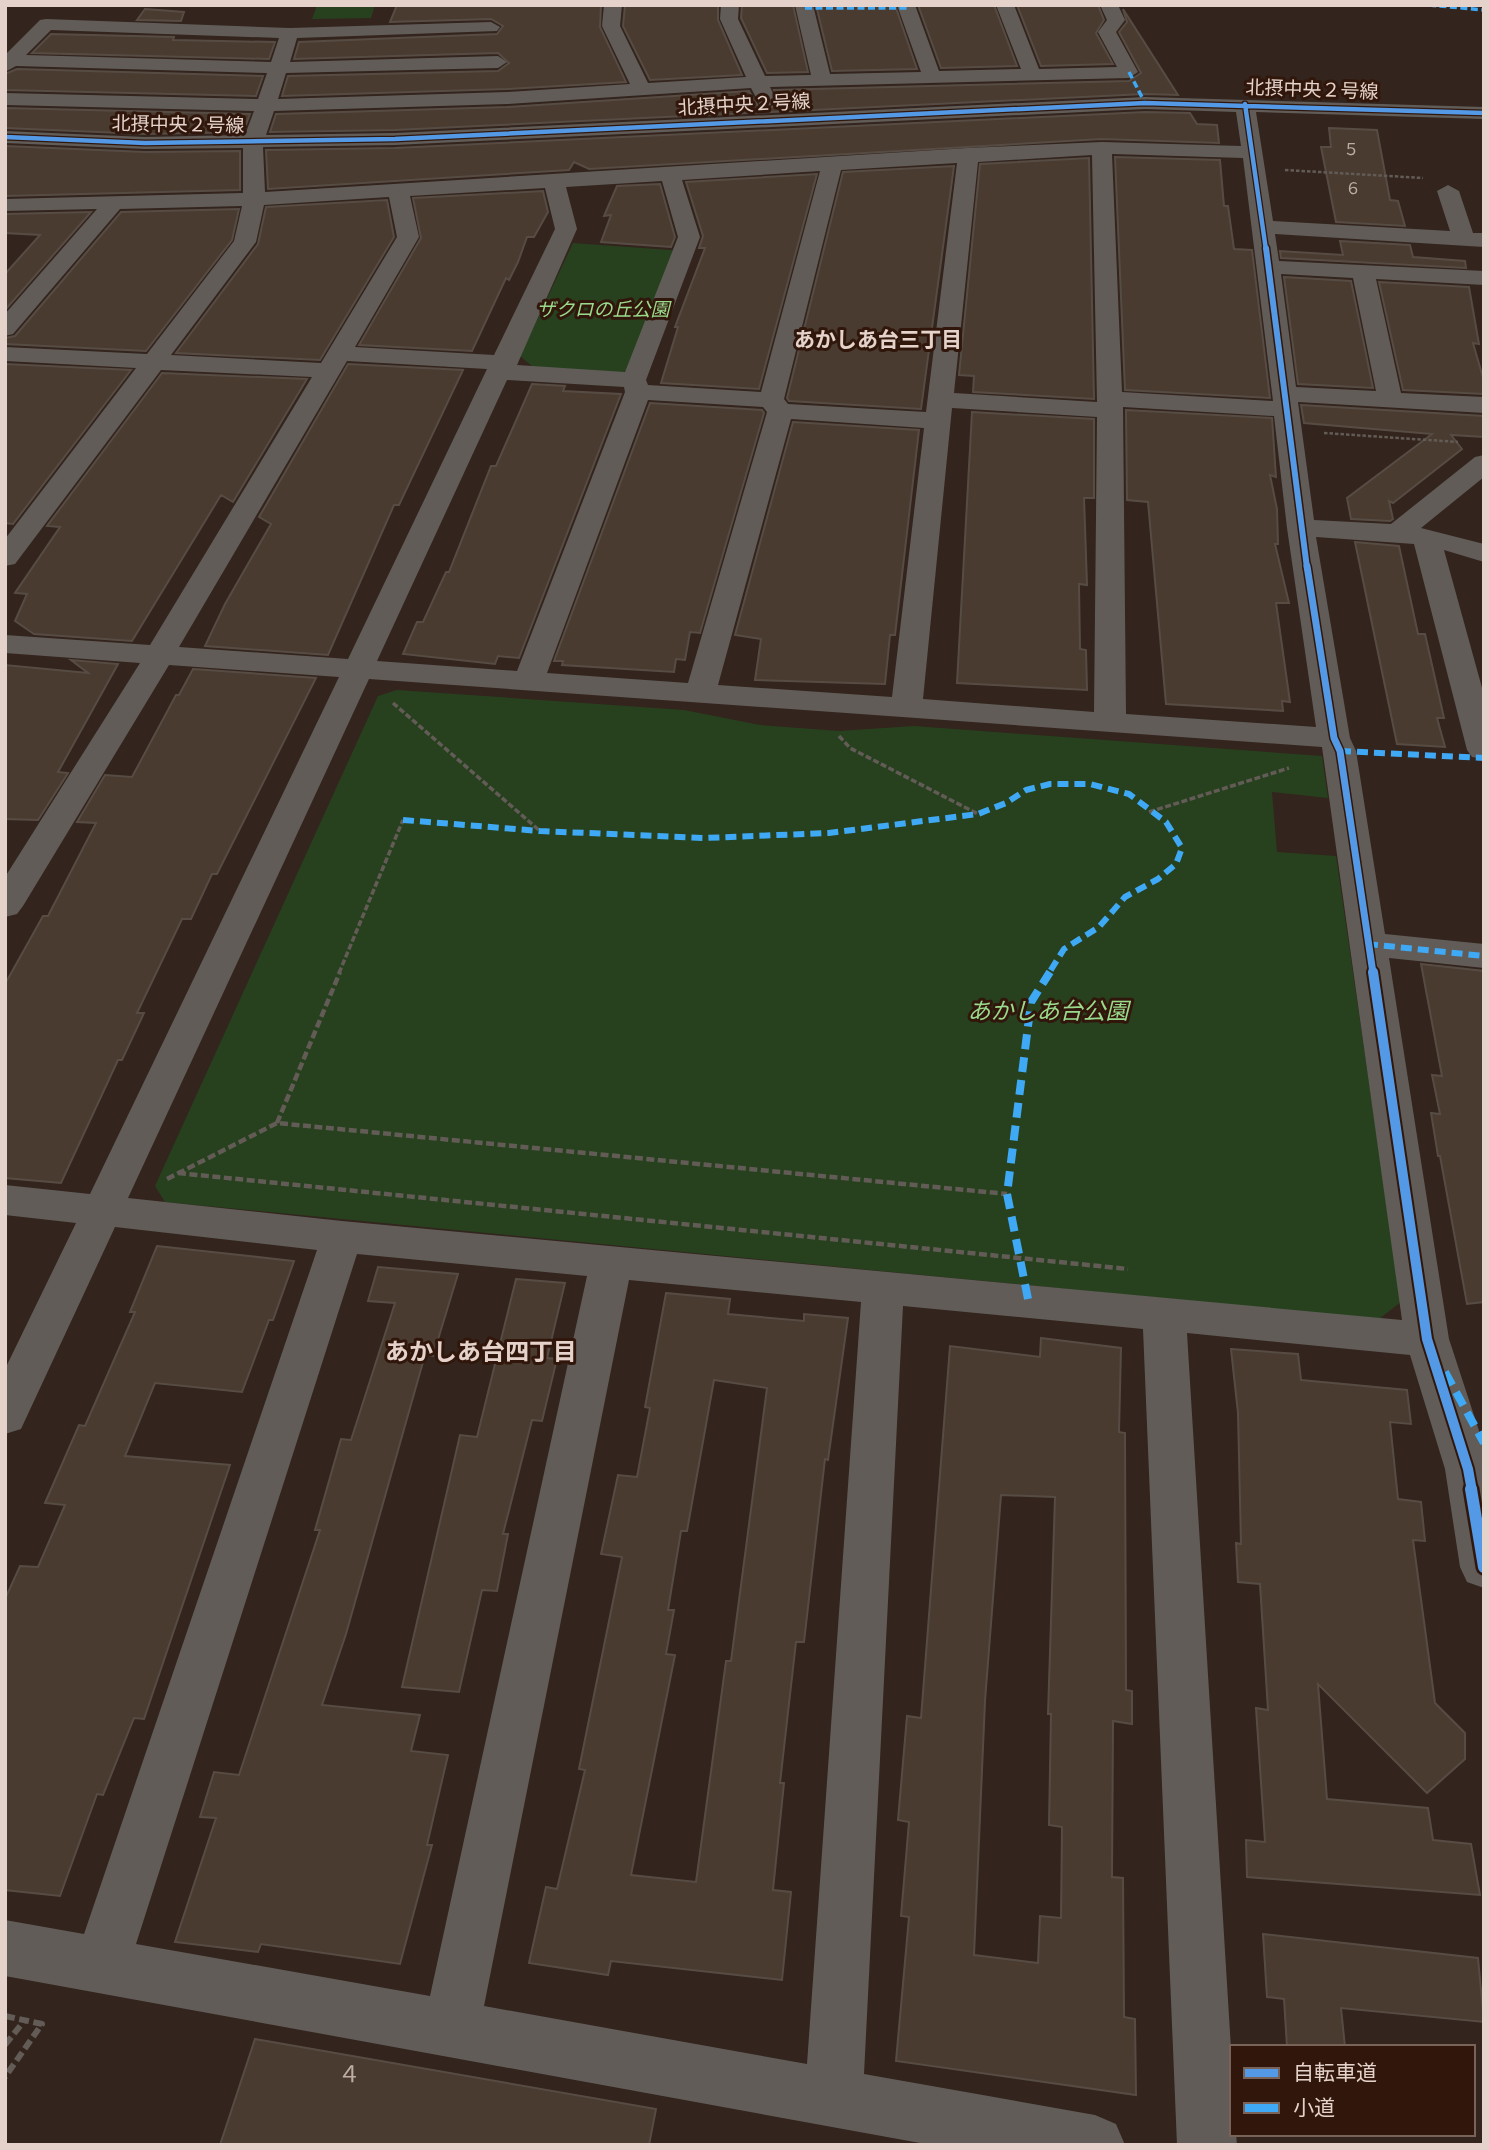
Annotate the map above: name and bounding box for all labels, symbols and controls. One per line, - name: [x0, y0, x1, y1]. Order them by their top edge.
- street label: 北摂中央２号線: [1245, 75, 1379, 103]
- street label: 北摂中央２号線: [677, 89, 811, 119]
- street label: 北摂中央２号線: [111, 111, 245, 137]
- house number: ５: [1343, 139, 1359, 159]
- house number: ６: [1345, 178, 1361, 198]
- park label: ザクロの丘公園: [536, 297, 672, 321]
- district label: あかしあ台三丁目: [794, 325, 962, 353]
- park label: あかしあ台公園: [968, 995, 1132, 1025]
- district label: あかしあ台四丁目: [385, 1335, 577, 1367]
- legend: [1230, 2045, 1475, 2136]
- house number: ４: [338, 2058, 361, 2088]
- text: 自転車道: [1293, 2058, 1377, 2086]
- text: 小道: [1293, 2093, 1335, 2121]

